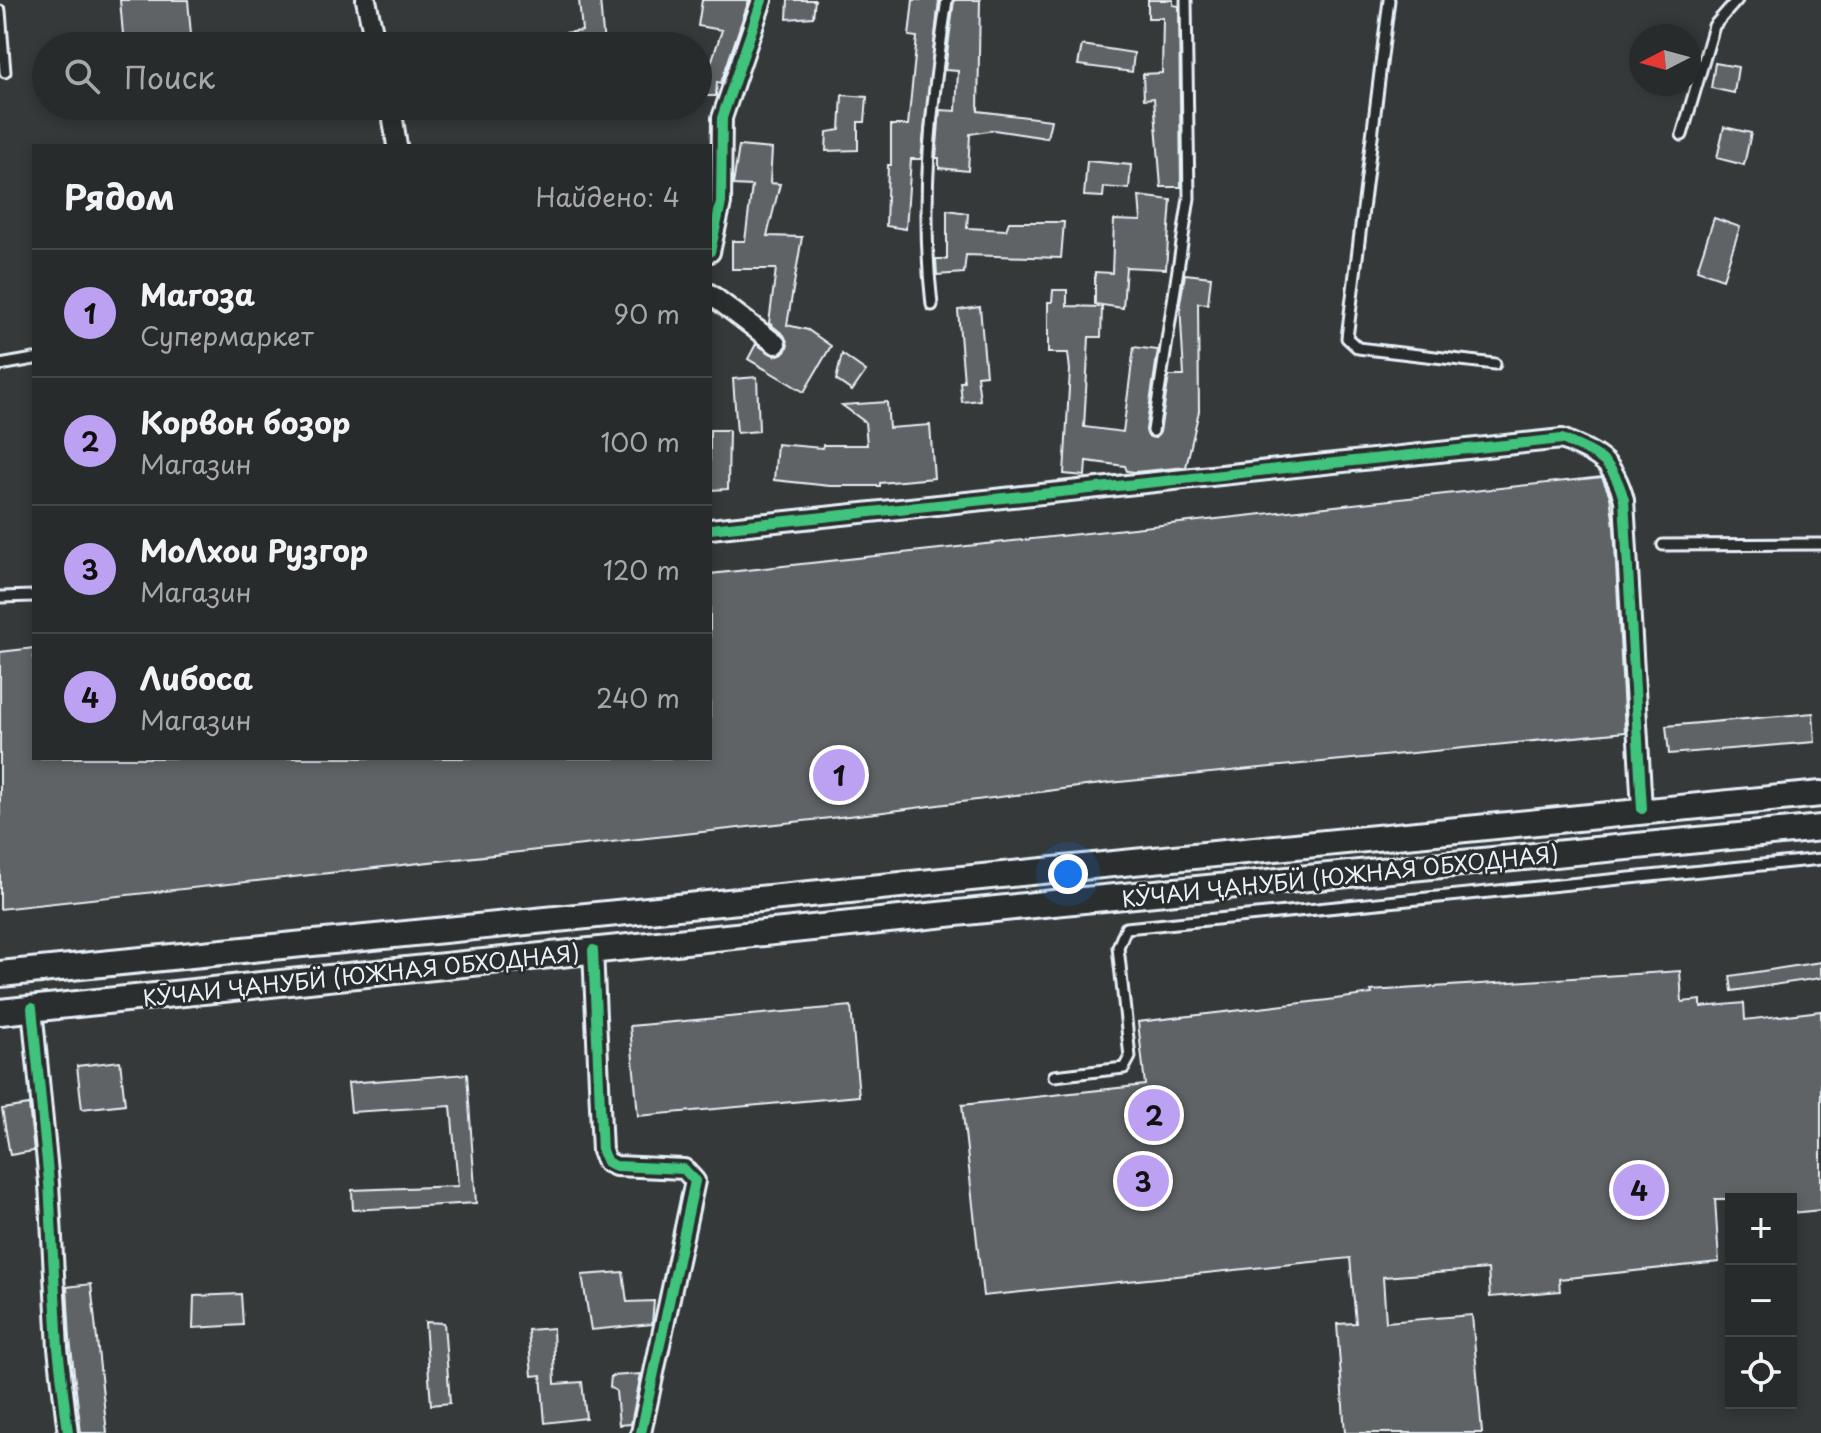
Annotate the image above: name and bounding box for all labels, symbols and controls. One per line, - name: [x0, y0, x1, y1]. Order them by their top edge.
- north arrow: [1629, 24, 1701, 96]
- search box: [32, 32, 712, 120]
- icon: search: [60, 54, 104, 98]
- text: Поиск: [124, 54, 215, 99]
- text: Рядом: [64, 170, 175, 222]
- text: Найдено: 4: [535, 177, 680, 216]
- text: Магоза: [140, 271, 255, 316]
- text: 1: [84, 294, 96, 333]
- text: 90 m: [613, 294, 680, 333]
- text: Супермаркет: [140, 316, 314, 355]
- text: Корвон бозор: [140, 399, 350, 444]
- text: 2: [81, 422, 99, 461]
- text: 100 m: [600, 422, 680, 461]
- text: Магазин: [140, 444, 251, 483]
- text: МоЛхои Рузгор: [140, 527, 368, 572]
- text: 3: [81, 550, 99, 589]
- text: 120 m: [603, 550, 680, 589]
- text: Магазин: [140, 572, 251, 611]
- text: Либоса: [140, 655, 253, 700]
- text: 4: [81, 678, 99, 717]
- text: 240 m: [596, 678, 680, 717]
- text: Магазин: [140, 700, 251, 739]
- pin: 1: [813, 745, 865, 805]
- street label: КӮЧАИ ҶАНУБӢ (ЮЖНАЯ ОБХОДНАЯ): [1120, 836, 1560, 914]
- your location: [1048, 854, 1088, 894]
- street label: КӮЧАИ ҶАНУБӢ (ЮЖНАЯ ОБХОДНАЯ): [141, 935, 581, 1013]
- pin: 2: [1128, 1085, 1180, 1145]
- pin: 3: [1117, 1151, 1169, 1211]
- pin: 4: [1613, 1160, 1665, 1220]
- map controls: [1725, 1193, 1797, 1409]
- button: +: [1725, 1193, 1797, 1265]
- button: −: [1725, 1265, 1797, 1337]
- button: locate: [1725, 1337, 1797, 1409]

